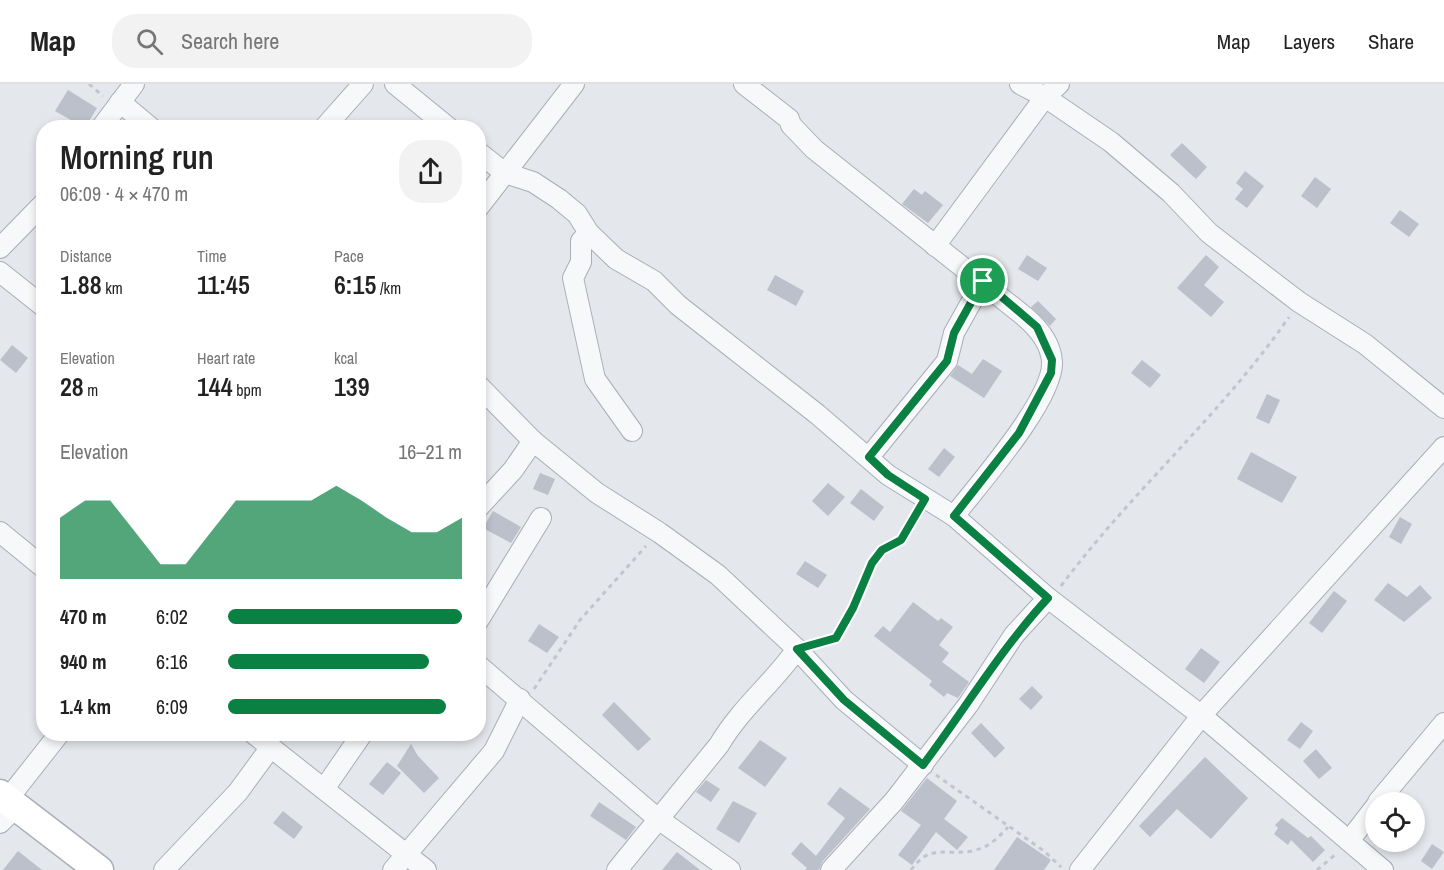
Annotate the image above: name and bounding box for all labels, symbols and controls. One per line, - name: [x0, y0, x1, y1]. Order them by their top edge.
- search box: [112, 14, 532, 68]
- text: Map: [30, 22, 76, 60]
- icon: search: [133, 25, 166, 58]
- text: Search here: [181, 26, 279, 56]
- text: Map: [1217, 27, 1250, 56]
- text: Layers: [1283, 27, 1335, 56]
- text: Share: [1368, 27, 1414, 56]
- text: Morning run: [60, 135, 214, 179]
- button: share: [399, 140, 462, 203]
- text: 06:09 · 4 × 470 m: [60, 180, 188, 207]
- text: Distance: [60, 245, 112, 267]
- text: Time: [197, 245, 227, 267]
- text: Pace: [334, 245, 364, 267]
- pin: [957, 255, 1008, 306]
- icon: arrive: [966, 264, 999, 297]
- text: 1.88: [60, 267, 102, 302]
- text: 11:45: [197, 267, 250, 302]
- text: 6:15: [334, 267, 376, 302]
- text: km: [102, 277, 123, 299]
- text: /km: [376, 277, 401, 299]
- text: Elevation: [60, 347, 115, 369]
- text: Heart rate: [197, 347, 255, 369]
- text: kcal: [334, 347, 357, 369]
- text: 28: [60, 369, 84, 404]
- text: 144: [197, 369, 233, 404]
- text: 139: [334, 369, 370, 404]
- text: m: [84, 379, 98, 401]
- text: bpm: [233, 379, 262, 401]
- text: Elevation: [60, 438, 128, 465]
- text: 16–21 m: [398, 438, 462, 465]
- text: 470 m: [60, 603, 107, 630]
- text: 6:02: [156, 603, 188, 630]
- text: 940 m: [60, 648, 107, 675]
- text: 6:16: [156, 648, 188, 675]
- text: 1.4 km: [60, 693, 111, 720]
- text: 6:09: [156, 693, 188, 720]
- map controls: [1365, 792, 1425, 852]
- button: locate: [1365, 792, 1425, 852]

